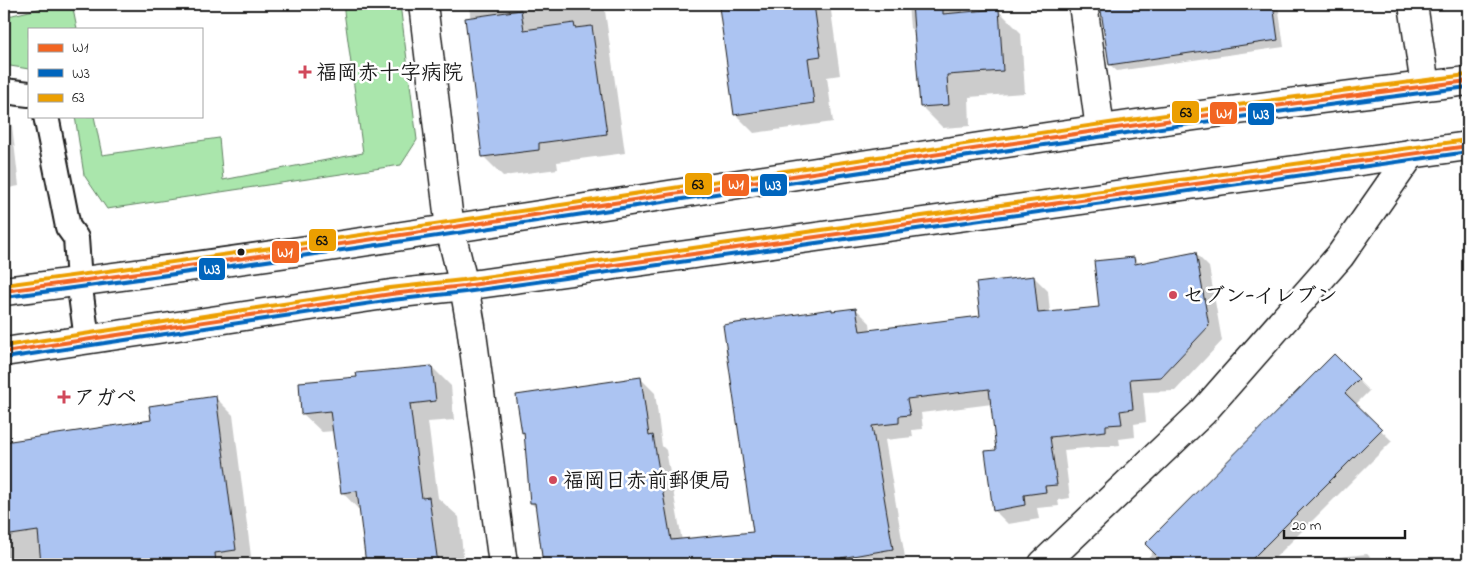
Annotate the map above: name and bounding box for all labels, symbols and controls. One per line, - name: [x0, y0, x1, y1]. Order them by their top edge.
- legend: [28, 28, 202, 118]
- text: W1: [72, 37, 89, 59]
- place label: 福岡赤十字病院: [316, 59, 463, 89]
- text: W3: [72, 63, 90, 85]
- marker: 福岡赤十字病院: [298, 65, 312, 79]
- text: 63: [72, 87, 85, 109]
- line badge: 63: [1171, 100, 1200, 124]
- line badge: W1: [1209, 101, 1238, 125]
- line badge: W3: [1247, 102, 1275, 126]
- text: 63: [1179, 103, 1192, 124]
- text: W1: [1216, 104, 1232, 125]
- text: W3: [1253, 105, 1270, 126]
- line badge: 63: [684, 172, 713, 196]
- line badge: W1: [721, 173, 750, 197]
- line badge: W3: [759, 173, 788, 197]
- text: 63: [691, 175, 704, 196]
- text: W1: [728, 175, 744, 196]
- text: W3: [765, 176, 782, 197]
- line badge: 63: [308, 228, 337, 252]
- text: 63: [315, 231, 328, 252]
- line badge: W1: [271, 240, 300, 264]
- text: W1: [277, 243, 293, 264]
- unlabelled marker: [236, 247, 246, 257]
- line badge: W3: [198, 257, 226, 281]
- text: W3: [204, 260, 221, 281]
- place label: セブン-イレブン: [1183, 282, 1338, 312]
- marker: セブン-イレブン: [1167, 289, 1179, 301]
- place label: アガペ: [74, 384, 137, 414]
- marker: アガペ: [58, 391, 70, 403]
- place label: 福岡日赤前郵便局: [563, 467, 731, 497]
- marker: 福岡日赤前郵便局: [547, 474, 559, 486]
- scale bar: [1284, 508, 1406, 540]
- text: 20 m: [1292, 515, 1322, 537]

